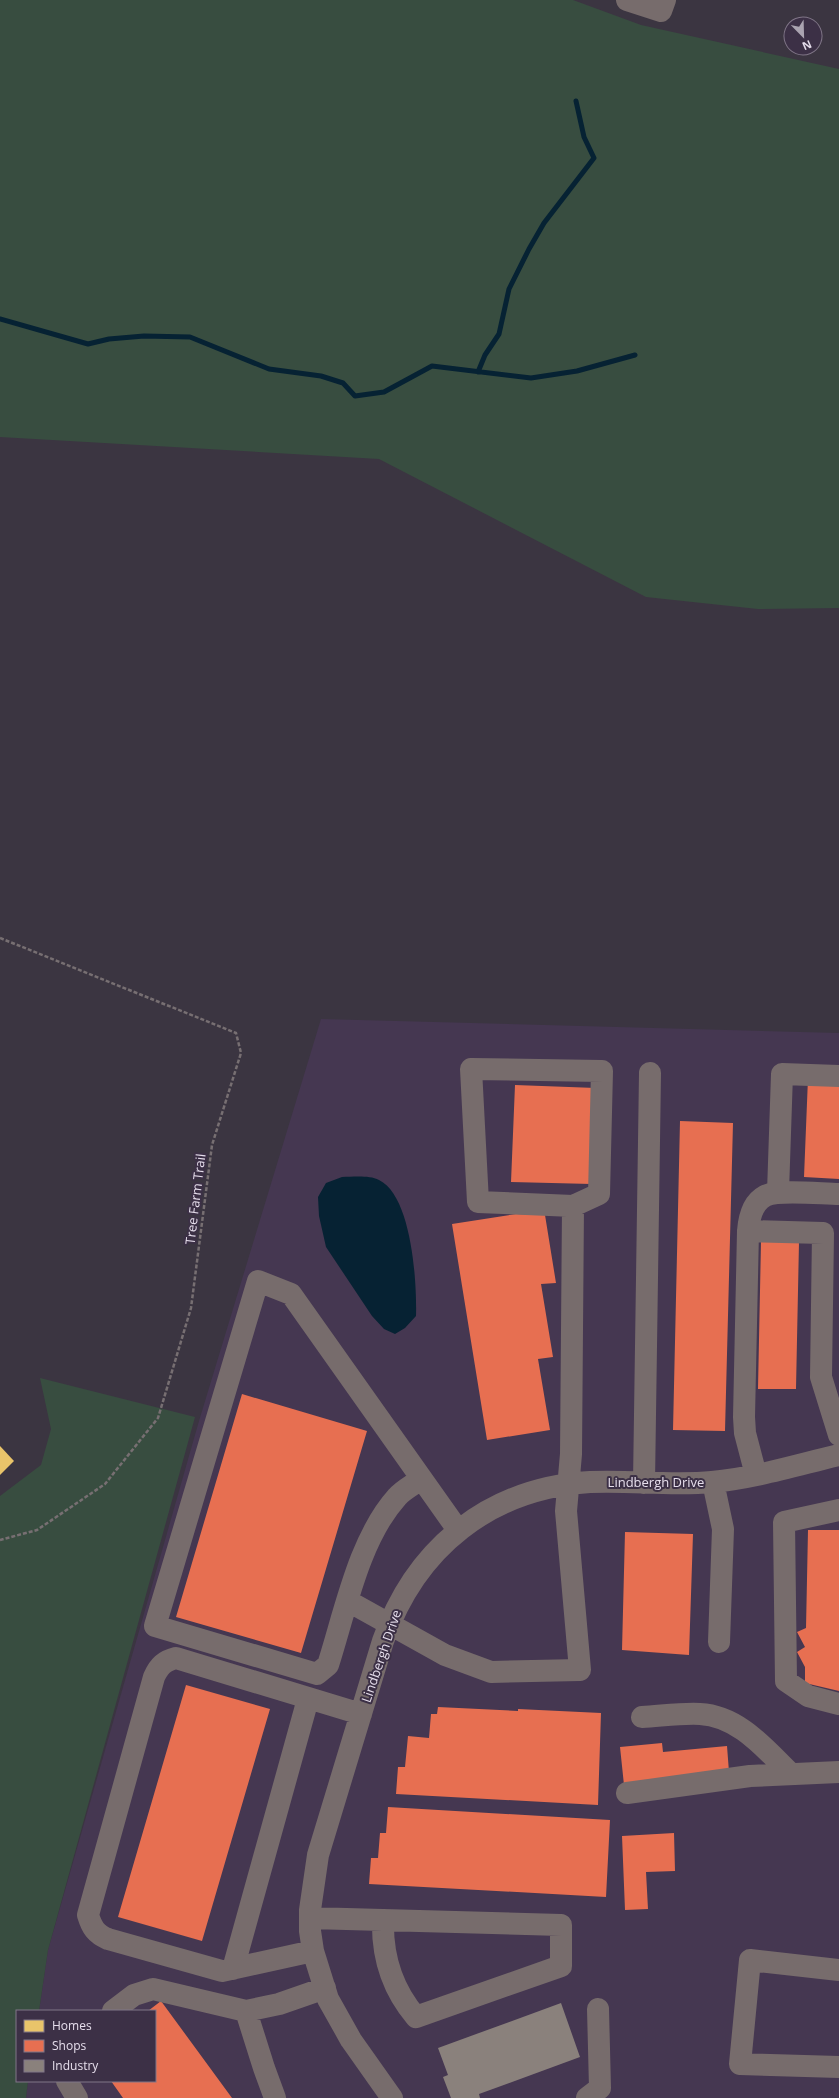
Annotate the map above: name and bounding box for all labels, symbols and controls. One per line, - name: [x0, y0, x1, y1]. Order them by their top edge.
- north arrow: [783, 16, 823, 56]
- text: N: [800, 37, 814, 54]
- street label: Tree Farm Trail: [180, 1153, 210, 1245]
- street label: Lindbergh Drive: [608, 1473, 704, 1491]
- street label: Lindbergh Drive: [357, 1607, 405, 1705]
- legend: [16, 2010, 156, 2082]
- text: Homes: [52, 2017, 92, 2034]
- text: Shops: [52, 2037, 87, 2054]
- text: Industry: [52, 2057, 99, 2074]

